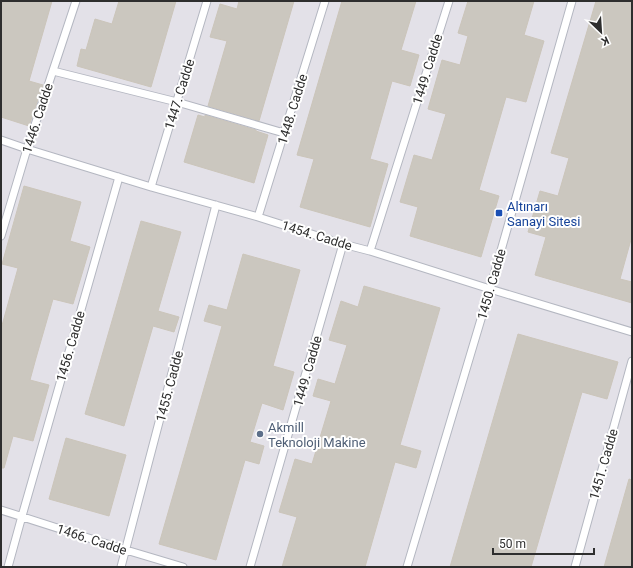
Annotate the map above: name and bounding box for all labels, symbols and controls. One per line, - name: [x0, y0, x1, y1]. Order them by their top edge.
- north arrow: [581, 12, 621, 52]
- street label: 1449. Cadde: [410, 32, 445, 106]
- text: K: [598, 33, 611, 48]
- street label: 1447. Cadde: [162, 57, 197, 131]
- street label: 1448. Cadde: [275, 72, 310, 146]
- street label: 1446. Cadde: [19, 81, 56, 155]
- place label: Altınarı Sanayi Sitesi: [507, 199, 580, 229]
- marker: Altınarı Sanayi Sitesi: [494, 208, 504, 218]
- street label: 1454. Cadde: [280, 218, 354, 253]
- street label: 1450. Cadde: [474, 247, 509, 321]
- street label: 1456. Cadde: [53, 309, 88, 383]
- street label: 1449. Cadde: [290, 334, 325, 408]
- street label: 1455. Cadde: [153, 349, 186, 423]
- place label: Akmill Teknoloji Makine: [268, 420, 366, 450]
- street label: 1451. Cadde: [586, 427, 621, 501]
- marker: Akmill Teknoloji Makine: [255, 429, 265, 439]
- street label: 1466. Cadde: [55, 521, 129, 558]
- scale bar: [493, 530, 594, 556]
- text: 50 m: [499, 537, 526, 551]

